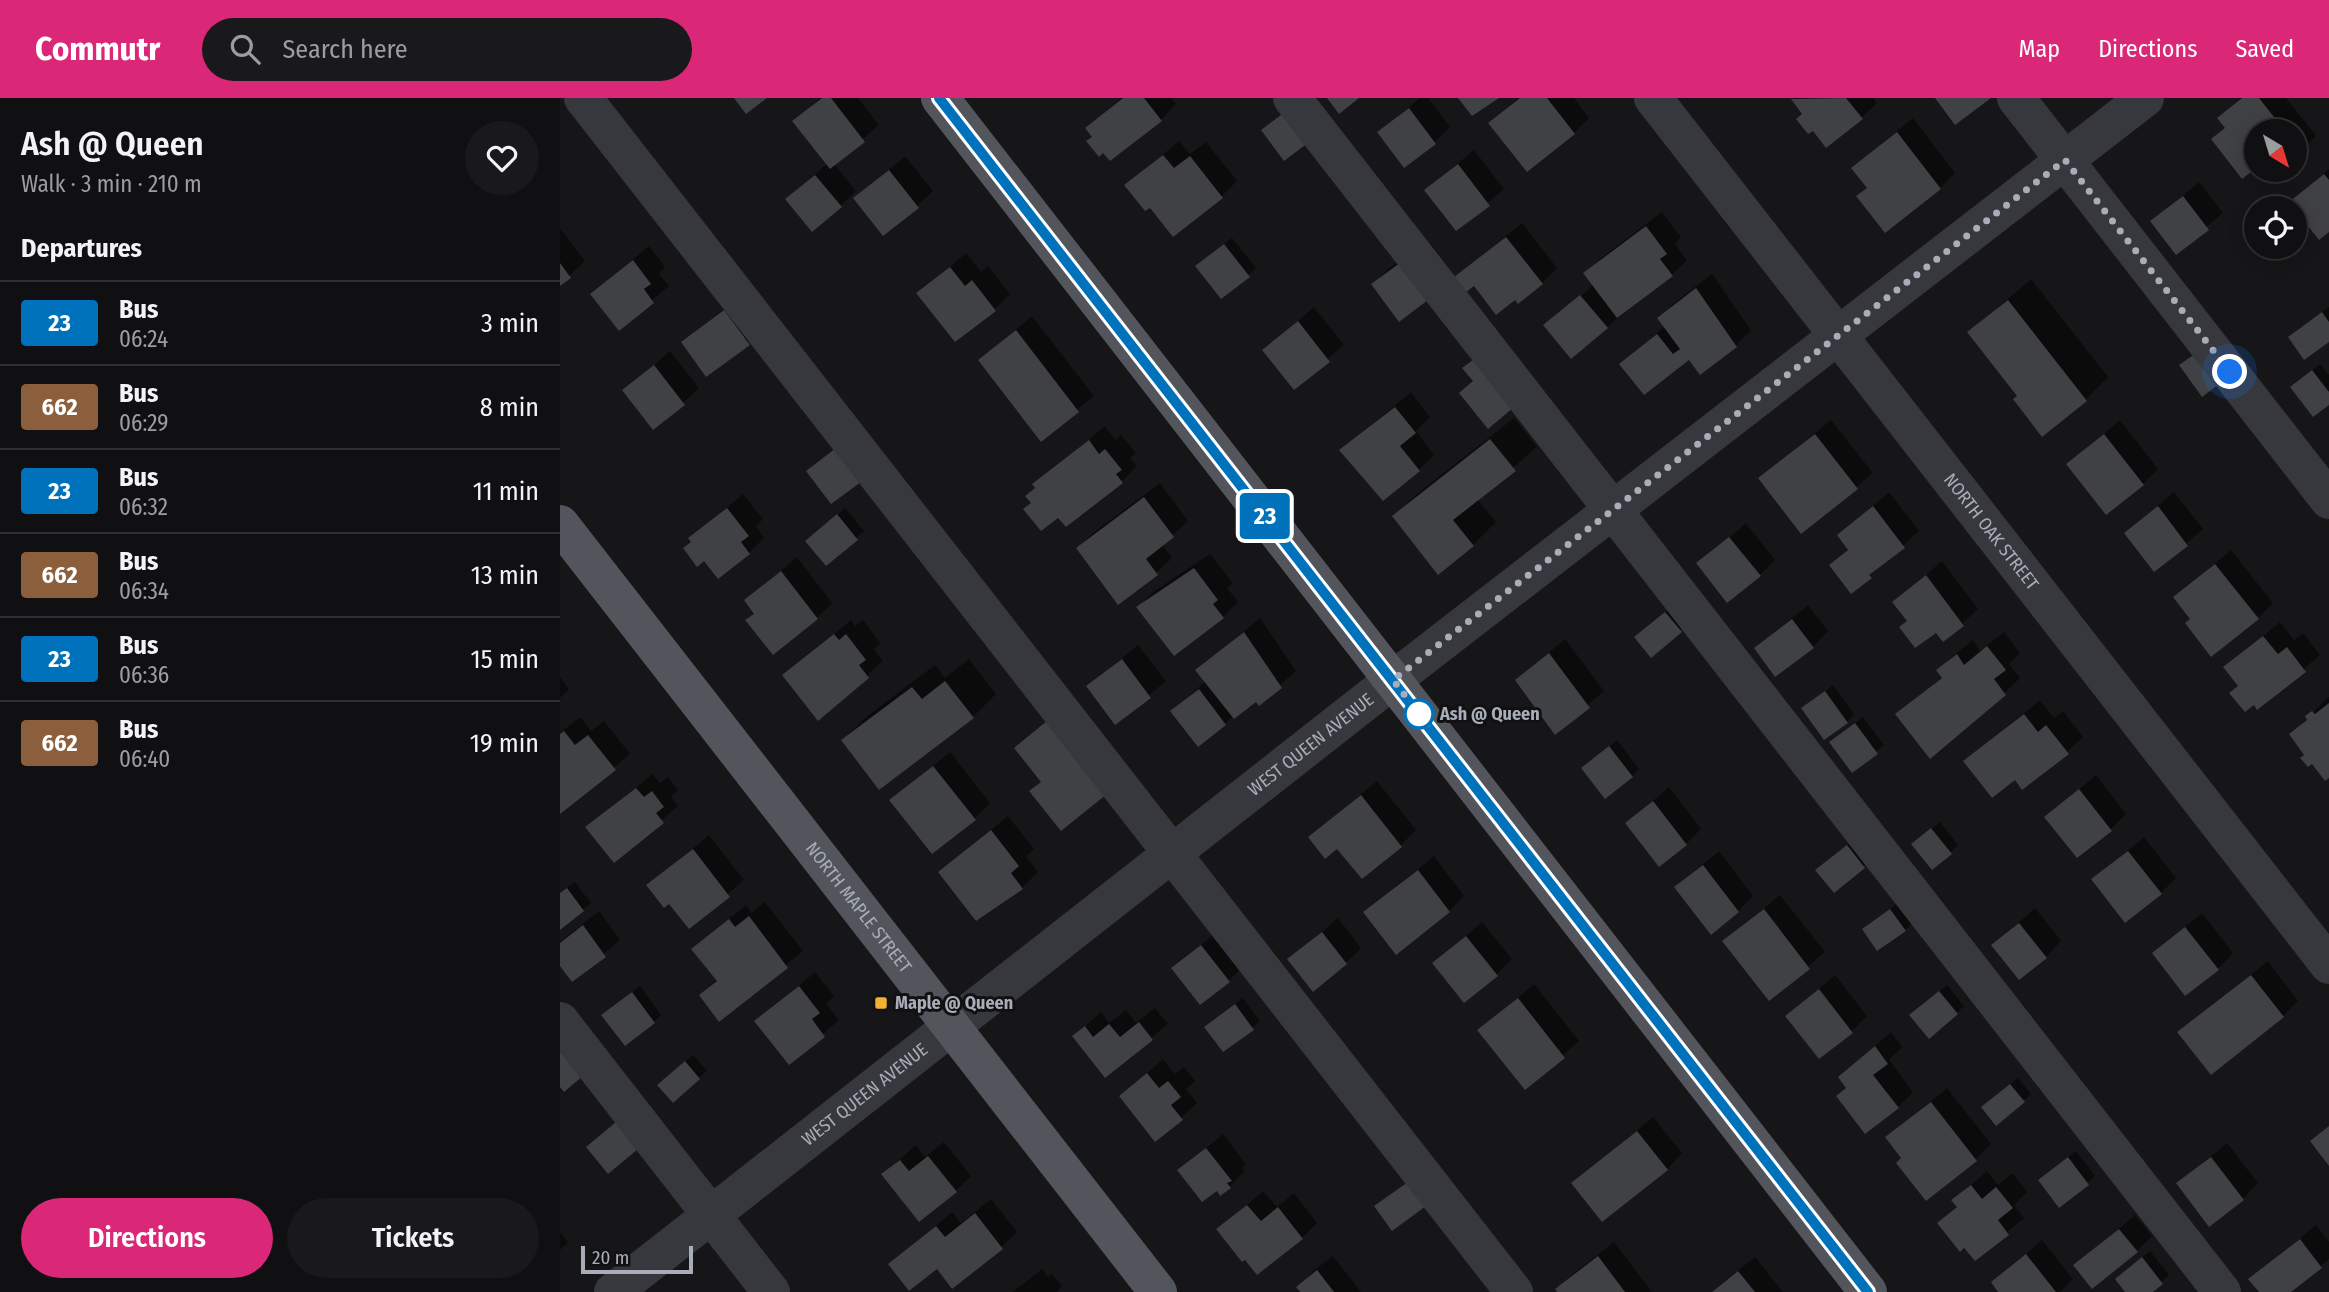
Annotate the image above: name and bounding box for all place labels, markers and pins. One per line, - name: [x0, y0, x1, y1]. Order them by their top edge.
- marker: Ash @ Queen: [1404, 699, 1434, 729]
- place label: Ash @ Queen: [1439, 703, 1540, 725]
- place label: Maple @ Queen: [895, 992, 1013, 1014]
- marker: Maple @ Queen: [873, 995, 889, 1011]

